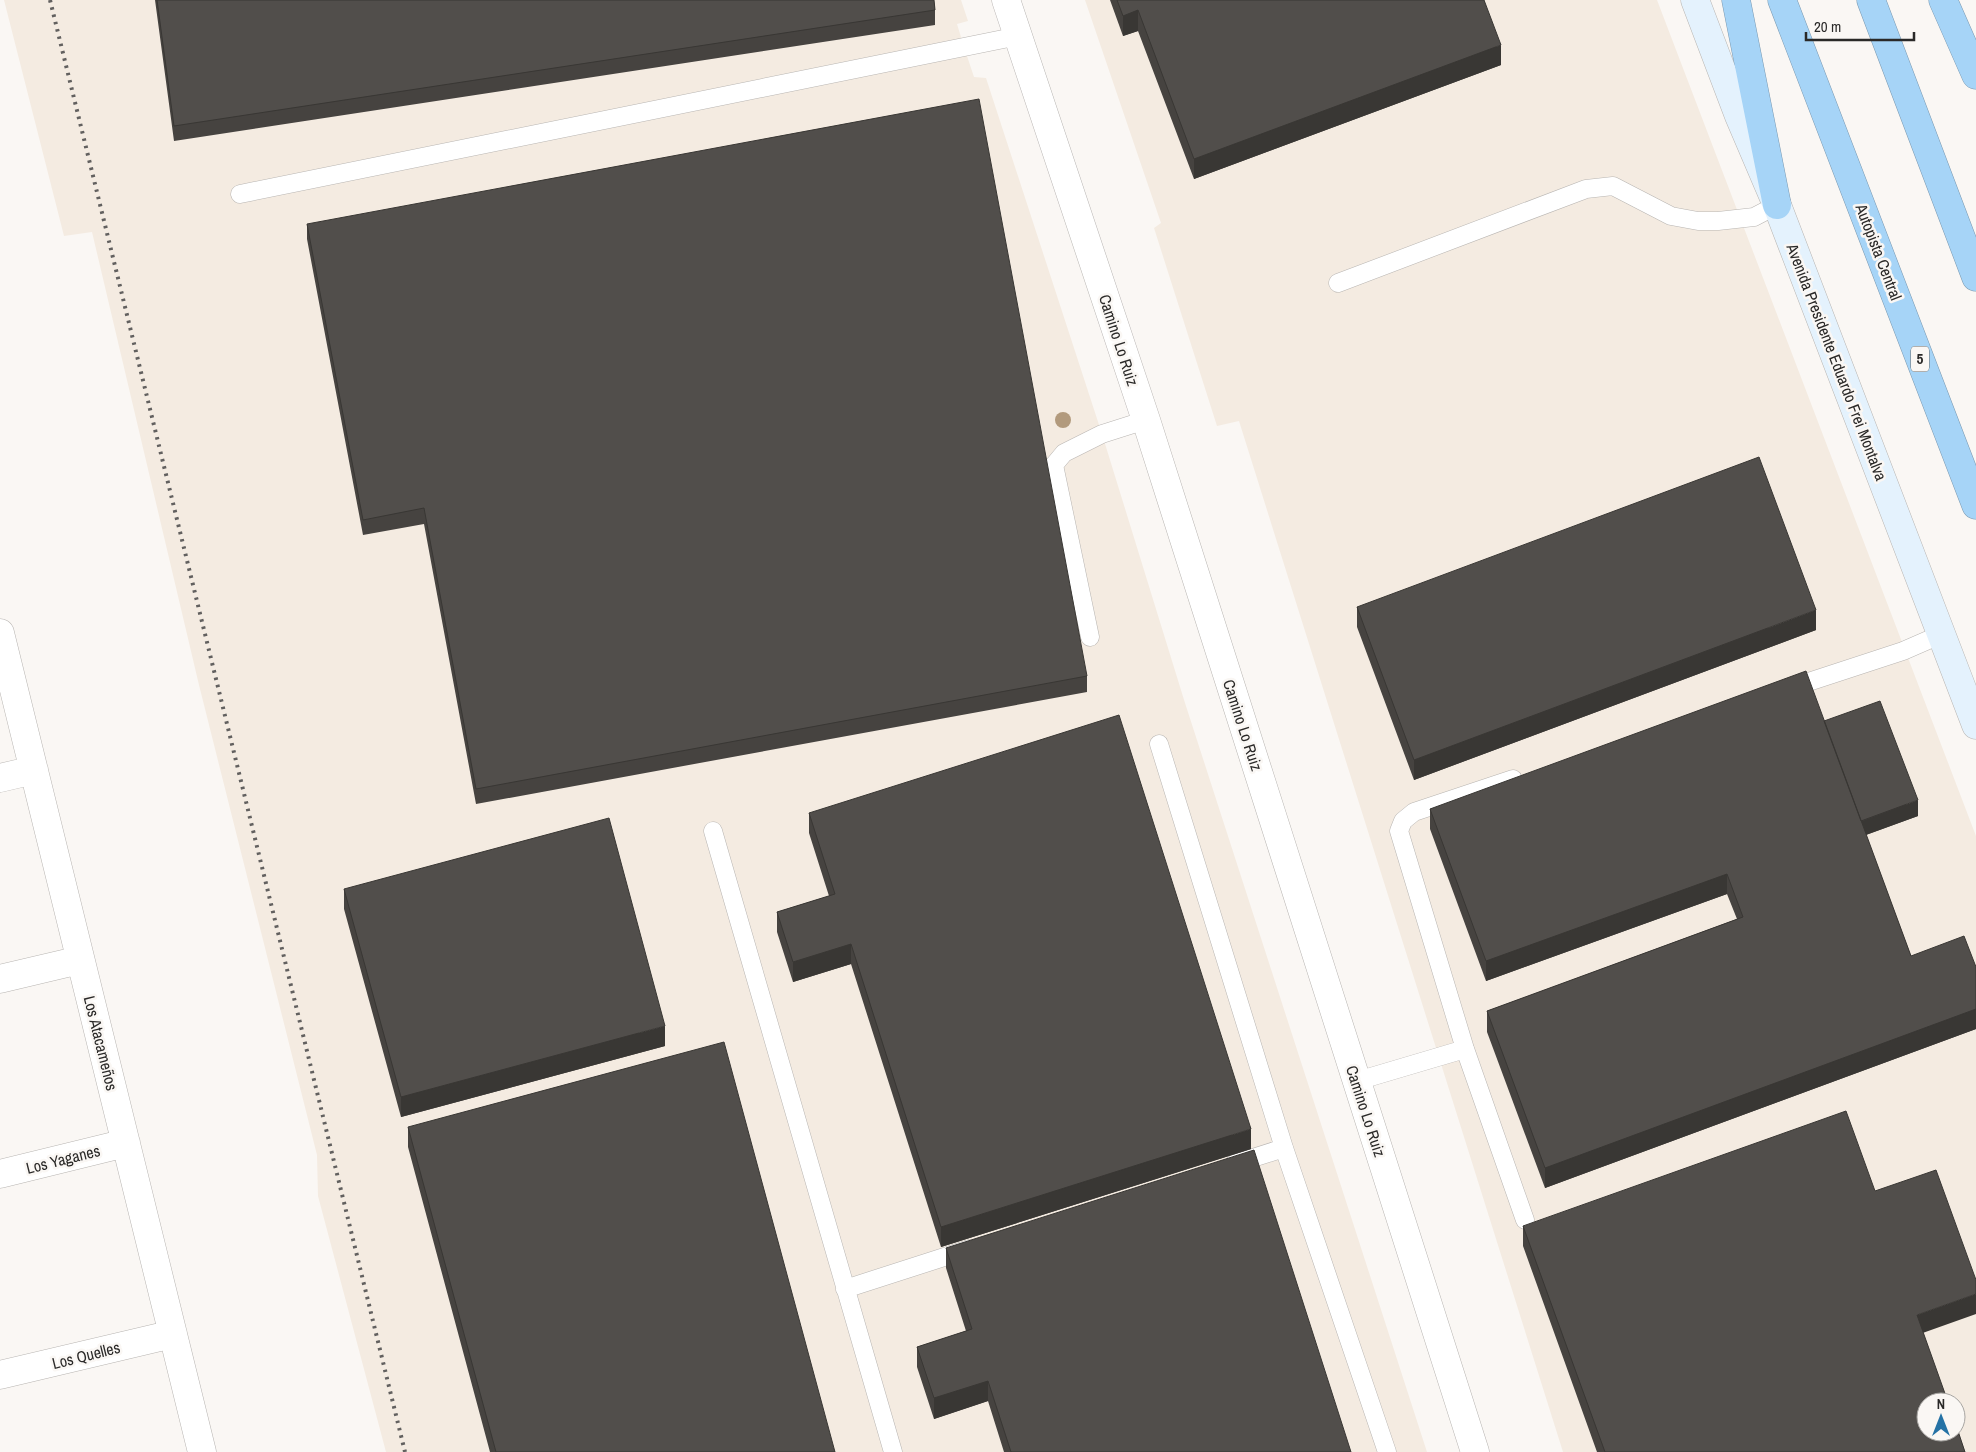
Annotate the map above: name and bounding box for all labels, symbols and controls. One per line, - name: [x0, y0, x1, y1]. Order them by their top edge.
- scale bar: [1806, 10, 1914, 42]
- text: 20 m: [1814, 16, 1841, 37]
- street label: Autopista Central: [1850, 200, 1907, 303]
- street label: Avenida Presidente Eduardo Frei Montalva: [1781, 239, 1893, 484]
- street label: Camino Lo Ruiz: [1094, 292, 1144, 389]
- road number: 5: [1911, 346, 1929, 372]
- street label: Camino Lo Ruiz: [1218, 677, 1268, 774]
- street label: Los Atacameños: [79, 993, 123, 1093]
- street label: Camino Lo Ruiz: [1341, 1063, 1391, 1160]
- street label: Los Yaganes: [24, 1139, 102, 1179]
- street label: Los Quelles: [50, 1336, 122, 1374]
- north arrow: [1916, 1392, 1966, 1442]
- text: N: [1937, 1395, 1945, 1413]

